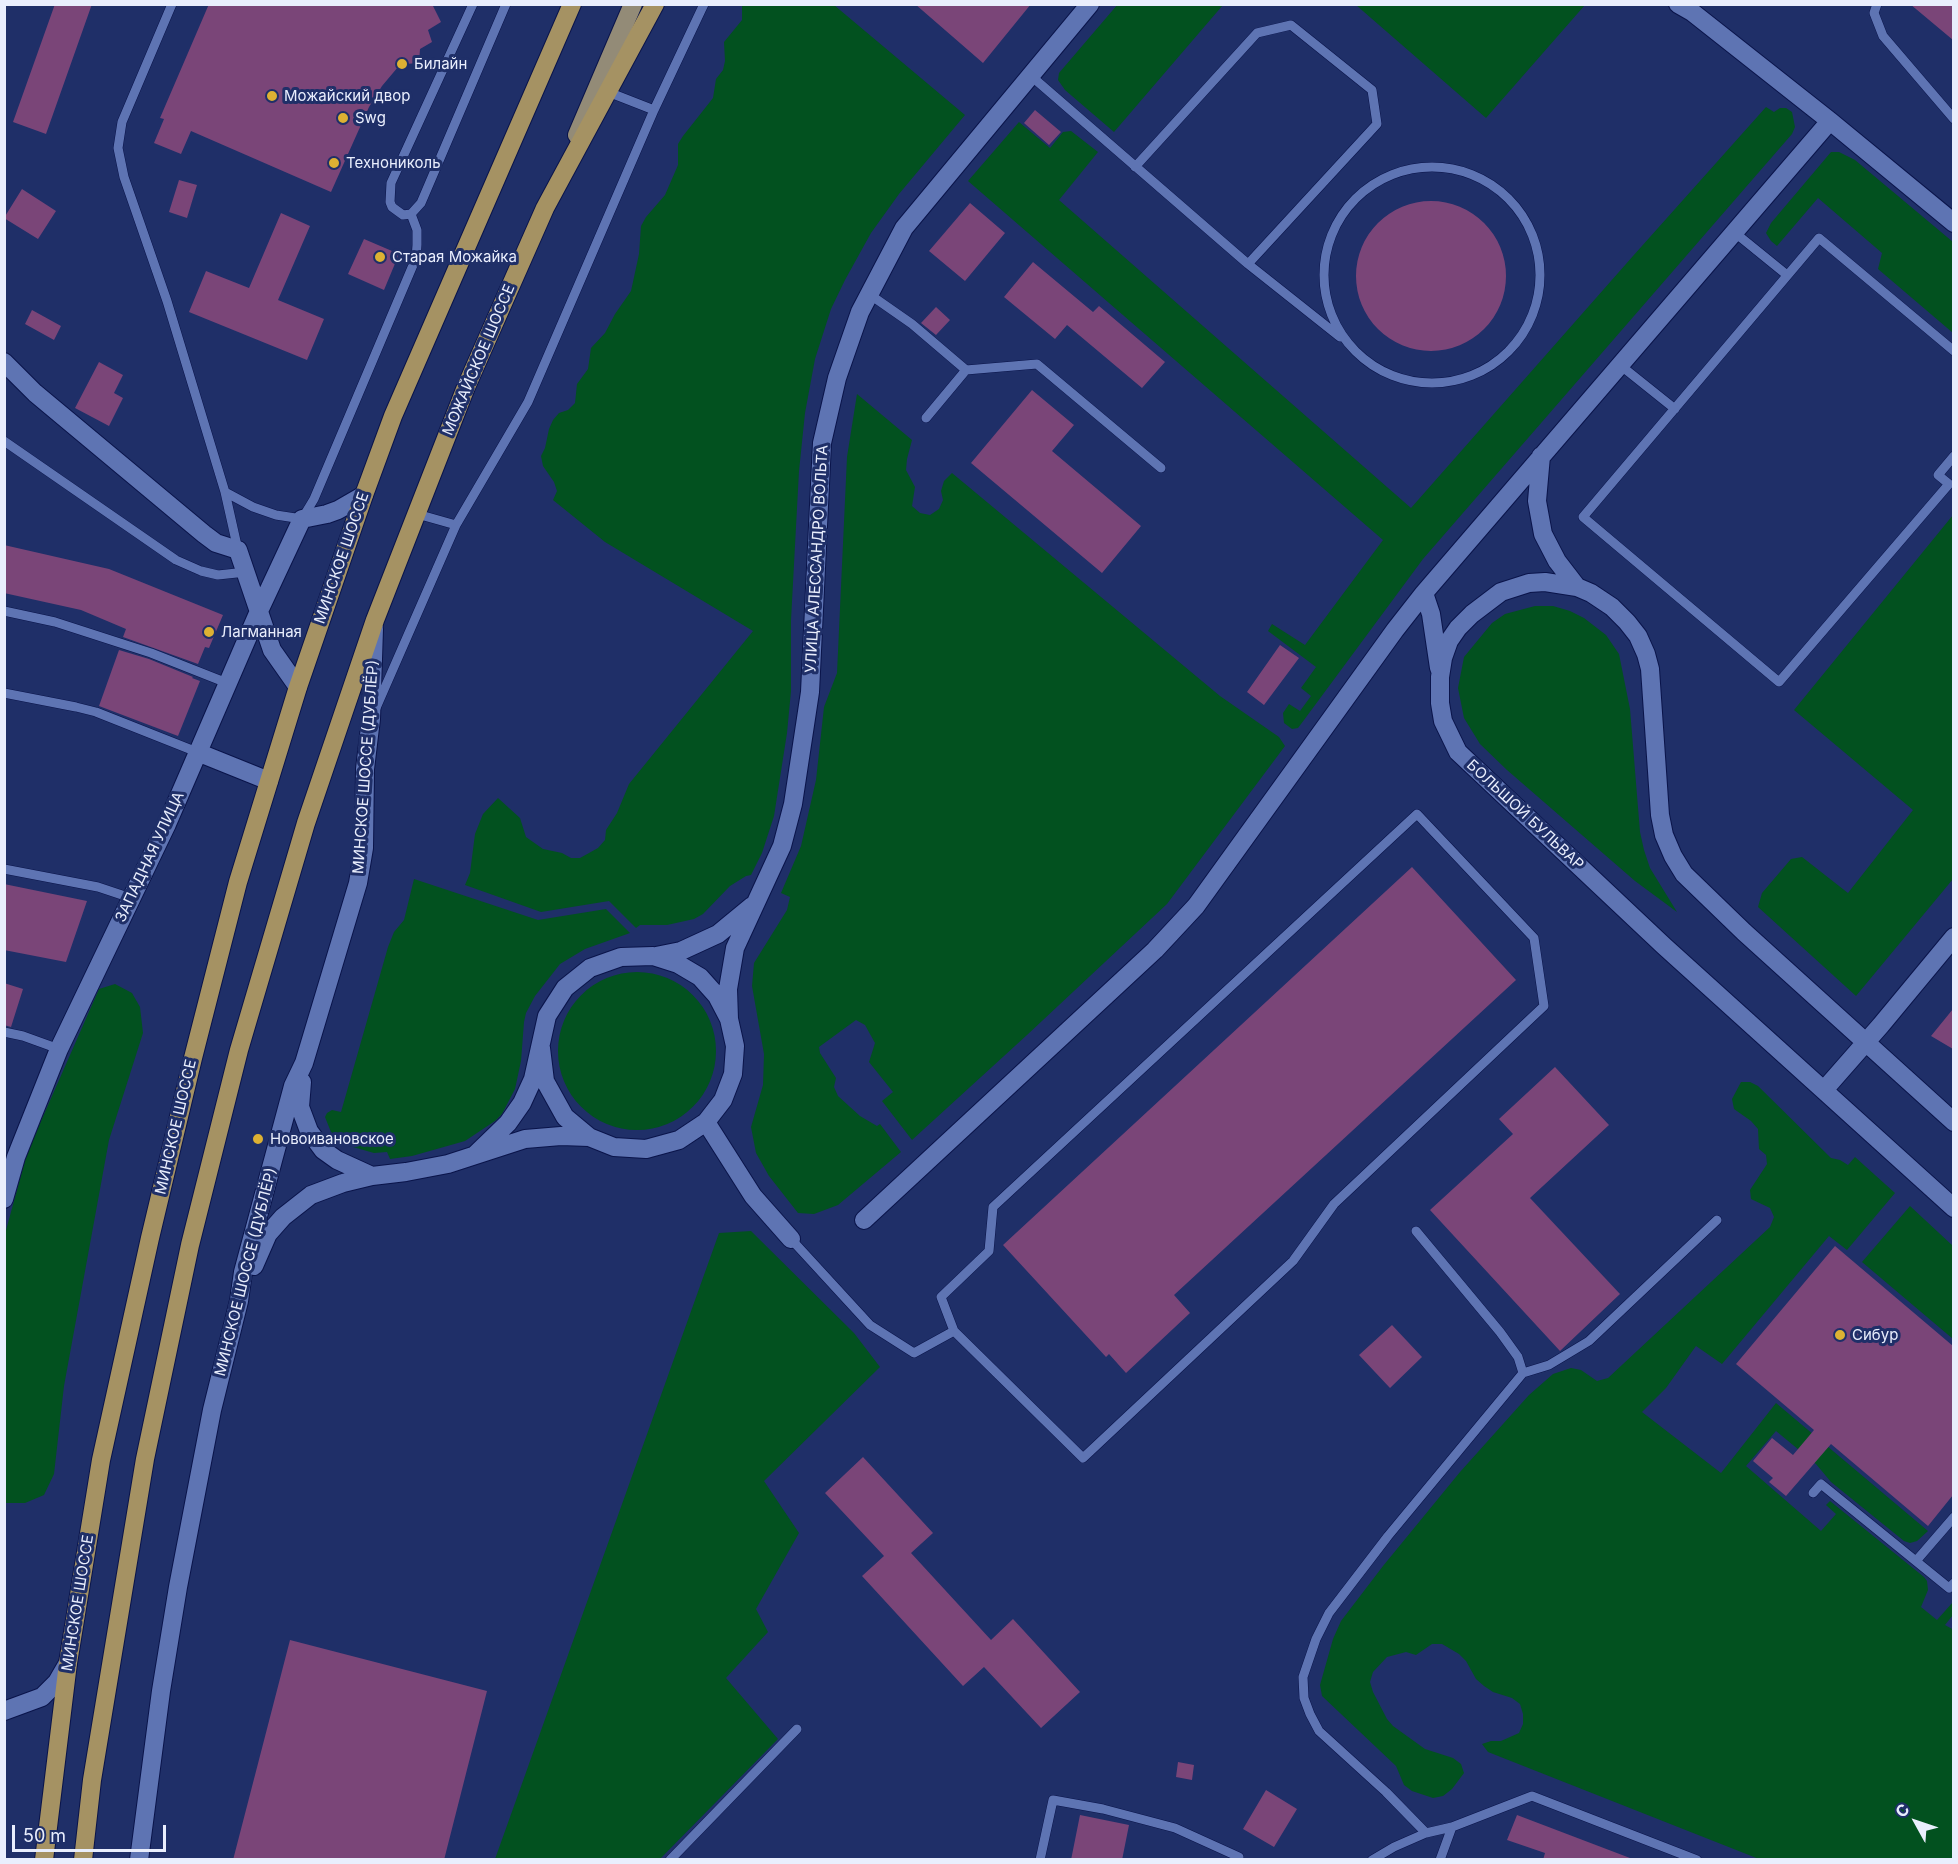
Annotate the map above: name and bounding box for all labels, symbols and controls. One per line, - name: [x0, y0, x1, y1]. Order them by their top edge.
- place label: Билайн: [414, 55, 467, 73]
- marker: Билайн: [395, 57, 409, 71]
- place label: Можайский двор: [284, 87, 410, 105]
- marker: Можайский двор: [265, 89, 279, 103]
- place label: Swg: [355, 109, 386, 127]
- marker: Swg: [336, 111, 350, 125]
- place label: Технониколь: [346, 154, 441, 172]
- marker: Технониколь: [327, 156, 341, 170]
- place label: Старая Можайка: [392, 248, 517, 266]
- marker: Старая Можайка: [373, 250, 387, 264]
- street label: МОЖАЙСКОЕ ШОССЕ: [439, 282, 519, 438]
- street label: УЛИЦА АЛЕССАНДРО ВОЛЬТА: [802, 444, 832, 674]
- street label: МИНСКОЕ ШОССЕ: [311, 490, 373, 626]
- place label: Лагманная: [221, 623, 302, 641]
- marker: Лагманная: [202, 625, 216, 639]
- street label: МИНСКОЕ ШОССЕ (ДУБЛЁР): [350, 659, 382, 875]
- street label: БОЛЬШОЙ БУЛЬВАР: [1463, 756, 1587, 874]
- street label: ЗАПАДНАЯ УЛИЦА: [112, 789, 188, 925]
- street label: МИНСКОЕ ШОССЕ: [152, 1058, 200, 1196]
- place label: Новоивановское: [270, 1130, 394, 1148]
- marker: Новоивановское: [251, 1132, 265, 1146]
- street label: МИНСКОЕ ШОССЕ (ДУБЛЁР): [211, 1166, 281, 1378]
- place label: Сибур: [1852, 1326, 1898, 1344]
- marker: Сибур: [1833, 1328, 1847, 1342]
- street label: МИНСКОЕ ШОССЕ: [58, 1533, 98, 1673]
- north arrow: [1886, 1792, 1946, 1852]
- text: С: [1891, 1799, 1914, 1821]
- scale bar: [15, 1813, 170, 1851]
- text: 50 m: [23, 1825, 66, 1846]

